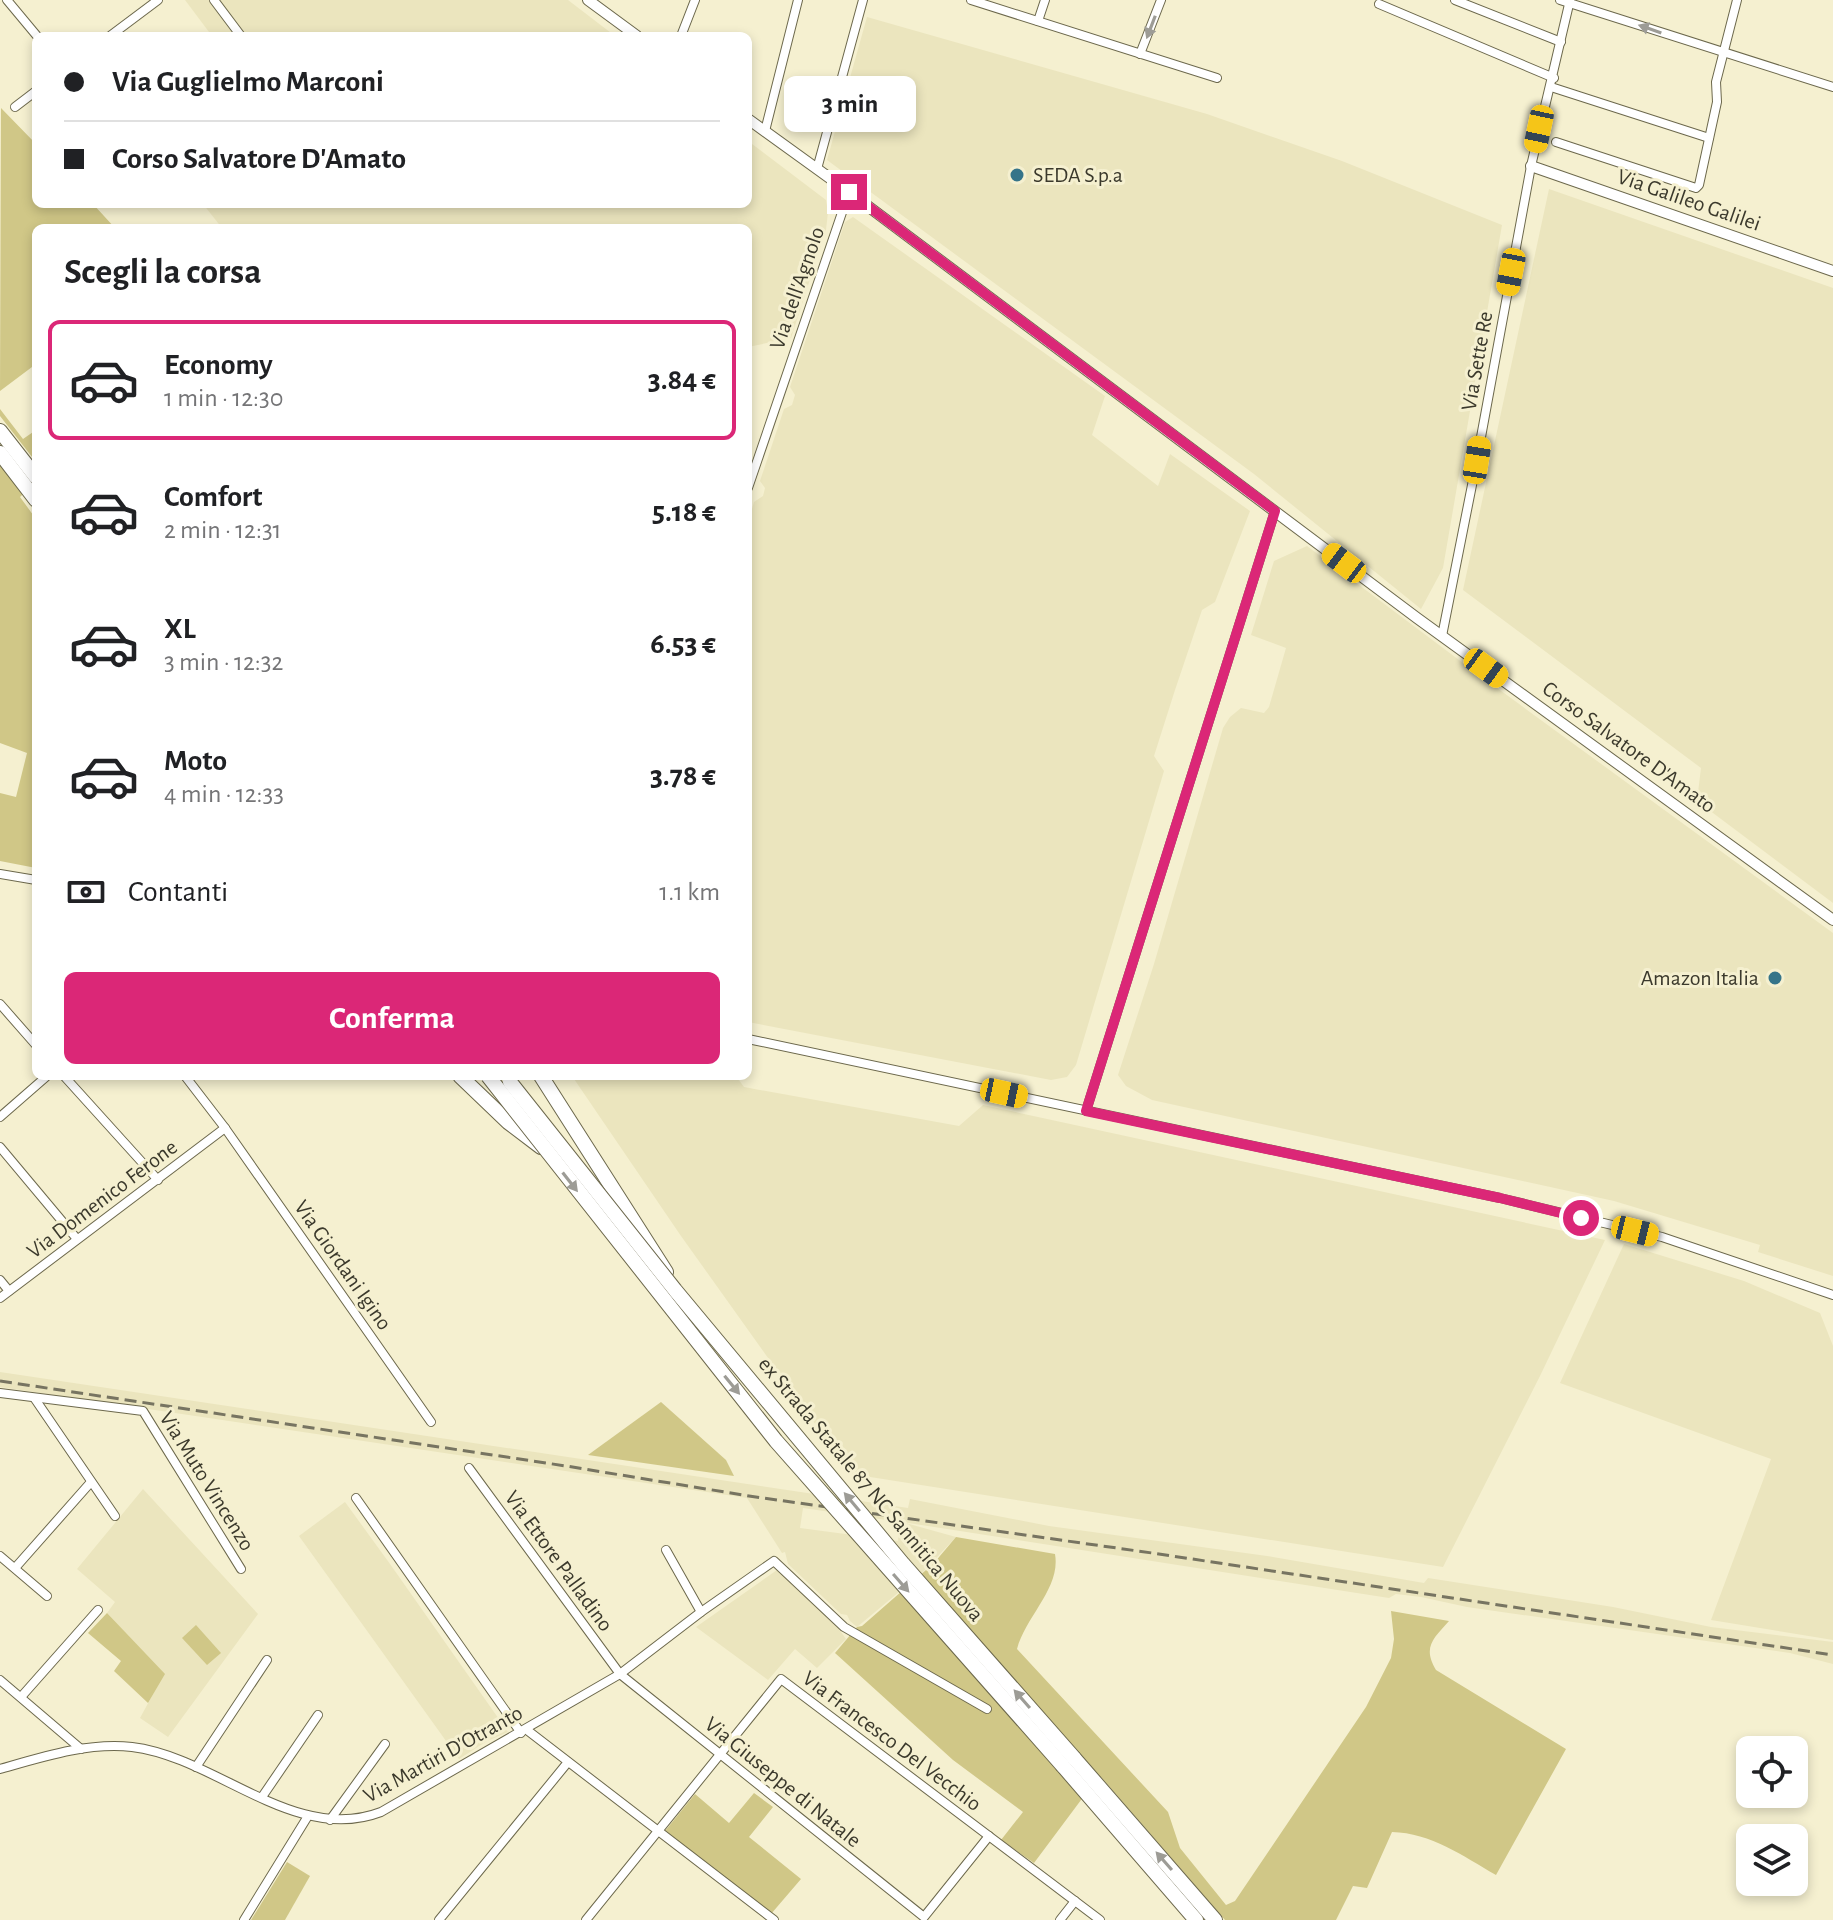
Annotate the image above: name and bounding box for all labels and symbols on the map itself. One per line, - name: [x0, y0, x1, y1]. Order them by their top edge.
- one-way arrow: [1144, 15, 1157, 39]
- one-way arrow: [1637, 22, 1661, 34]
- callout: 3 min: [783, 76, 915, 132]
- car: [1522, 103, 1556, 155]
- place label: SEDA S.p.a: [1033, 164, 1123, 186]
- street label: Via Galileo Galilei: [1614, 165, 1764, 235]
- marker: SEDA S.p.a: [1008, 166, 1026, 184]
- route end: [831, 174, 867, 210]
- street label: Via dell'Agnolo: [766, 224, 828, 352]
- car: [1495, 246, 1527, 298]
- street label: Via Sette Re: [1457, 310, 1497, 412]
- car: [1461, 434, 1493, 486]
- car: [1318, 539, 1370, 587]
- car: [1460, 644, 1512, 692]
- street label: Corso Salvatore D'Amato: [1538, 677, 1720, 817]
- place label: Amazon Italia: [1641, 967, 1759, 989]
- marker: Amazon Italia: [1766, 969, 1784, 987]
- car: [978, 1076, 1030, 1110]
- street label: Via Domenico Ferone: [23, 1136, 181, 1262]
- one-way arrow: [561, 1172, 577, 1192]
- street label: Via Giordani Igino: [290, 1196, 396, 1334]
- route start: [1563, 1200, 1599, 1236]
- car: [1609, 1214, 1661, 1248]
- street label: ex Strada Statale 87 NC Sannitica Nuova: [754, 1353, 988, 1625]
- one-way arrow: [723, 1375, 739, 1395]
- street label: Via Muto Vincenzo: [155, 1408, 259, 1554]
- street label: Via Ettore Palladino: [501, 1487, 617, 1635]
- one-way arrow: [844, 1493, 861, 1513]
- one-way arrow: [892, 1572, 909, 1592]
- street label: Via Francesco Del Vecchio: [798, 1667, 986, 1815]
- one-way arrow: [1014, 1690, 1032, 1709]
- street label: Via Martiri D'Otranto: [360, 1701, 526, 1807]
- street label: Via Giuseppe di Natale: [701, 1713, 865, 1851]
- one-way arrow: [1156, 1852, 1173, 1872]

